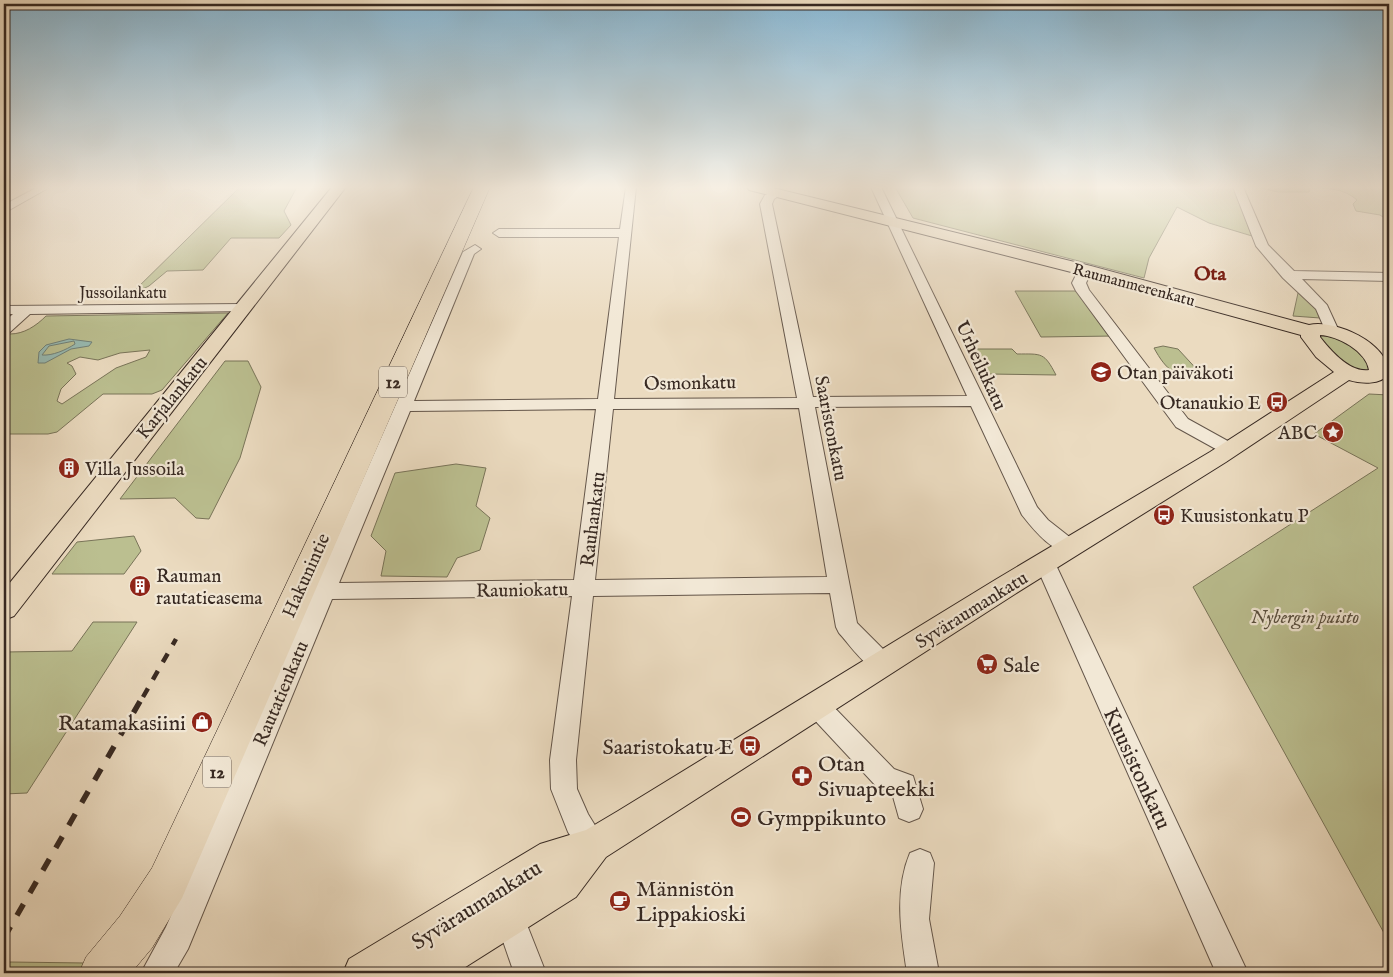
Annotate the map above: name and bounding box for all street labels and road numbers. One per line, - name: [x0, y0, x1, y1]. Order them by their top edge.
- street label: Raumanmerenkatu: [1070, 260, 1197, 312]
- street label: Jussoilankatu: [77, 284, 167, 304]
- street label: Urheilukatu: [949, 317, 1011, 415]
- street label: Karjalankatu: [132, 352, 213, 445]
- road number: 12: [379, 367, 407, 398]
- street label: Osmonkatu: [644, 371, 736, 397]
- street label: Saaristonkatu: [808, 374, 852, 483]
- street label: Rauhankatu: [576, 470, 612, 568]
- street label: Hakunintie: [278, 530, 336, 622]
- street label: Syväraumankatu: [911, 566, 1033, 655]
- street label: Rauniokatu: [476, 578, 569, 604]
- street label: Rautatienkatu: [249, 637, 315, 750]
- street label: Kuusistonkatu: [1096, 703, 1177, 834]
- road number: 12: [203, 756, 231, 788]
- street label: Syväraumankatu: [407, 854, 547, 957]

